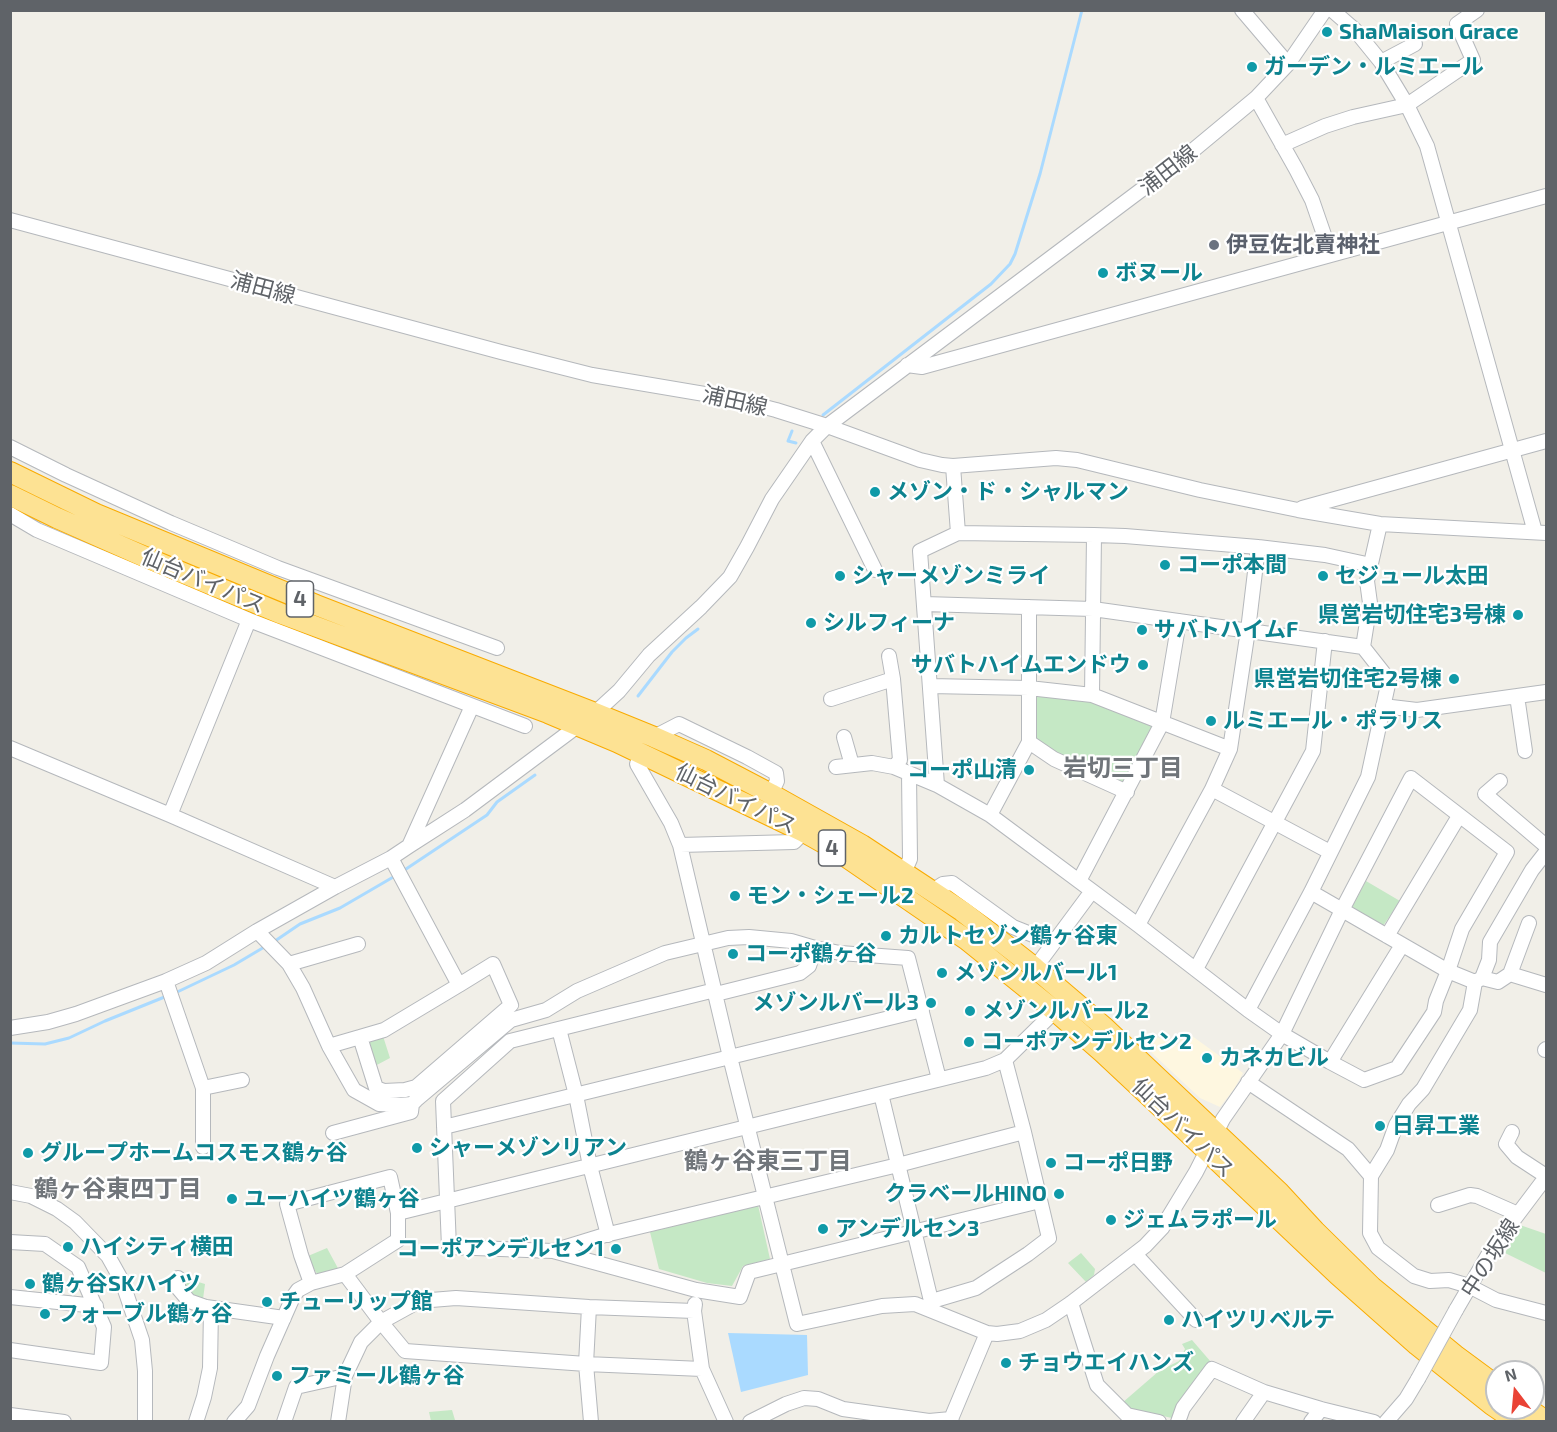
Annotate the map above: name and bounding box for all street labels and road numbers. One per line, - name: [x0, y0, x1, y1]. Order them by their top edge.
- street label: 浦田線: [1134, 139, 1202, 201]
- street label: 浦田線: [228, 267, 298, 309]
- street label: 浦田線: [700, 381, 770, 421]
- street label: 仙台バイパス: [137, 543, 269, 619]
- road number: 4: [286, 581, 314, 617]
- street label: 仙台バイパス: [671, 758, 801, 840]
- road number: 4: [818, 830, 846, 866]
- street label: 仙台バイパス: [1126, 1073, 1240, 1183]
- street label: 中の坂線: [1455, 1214, 1525, 1302]

